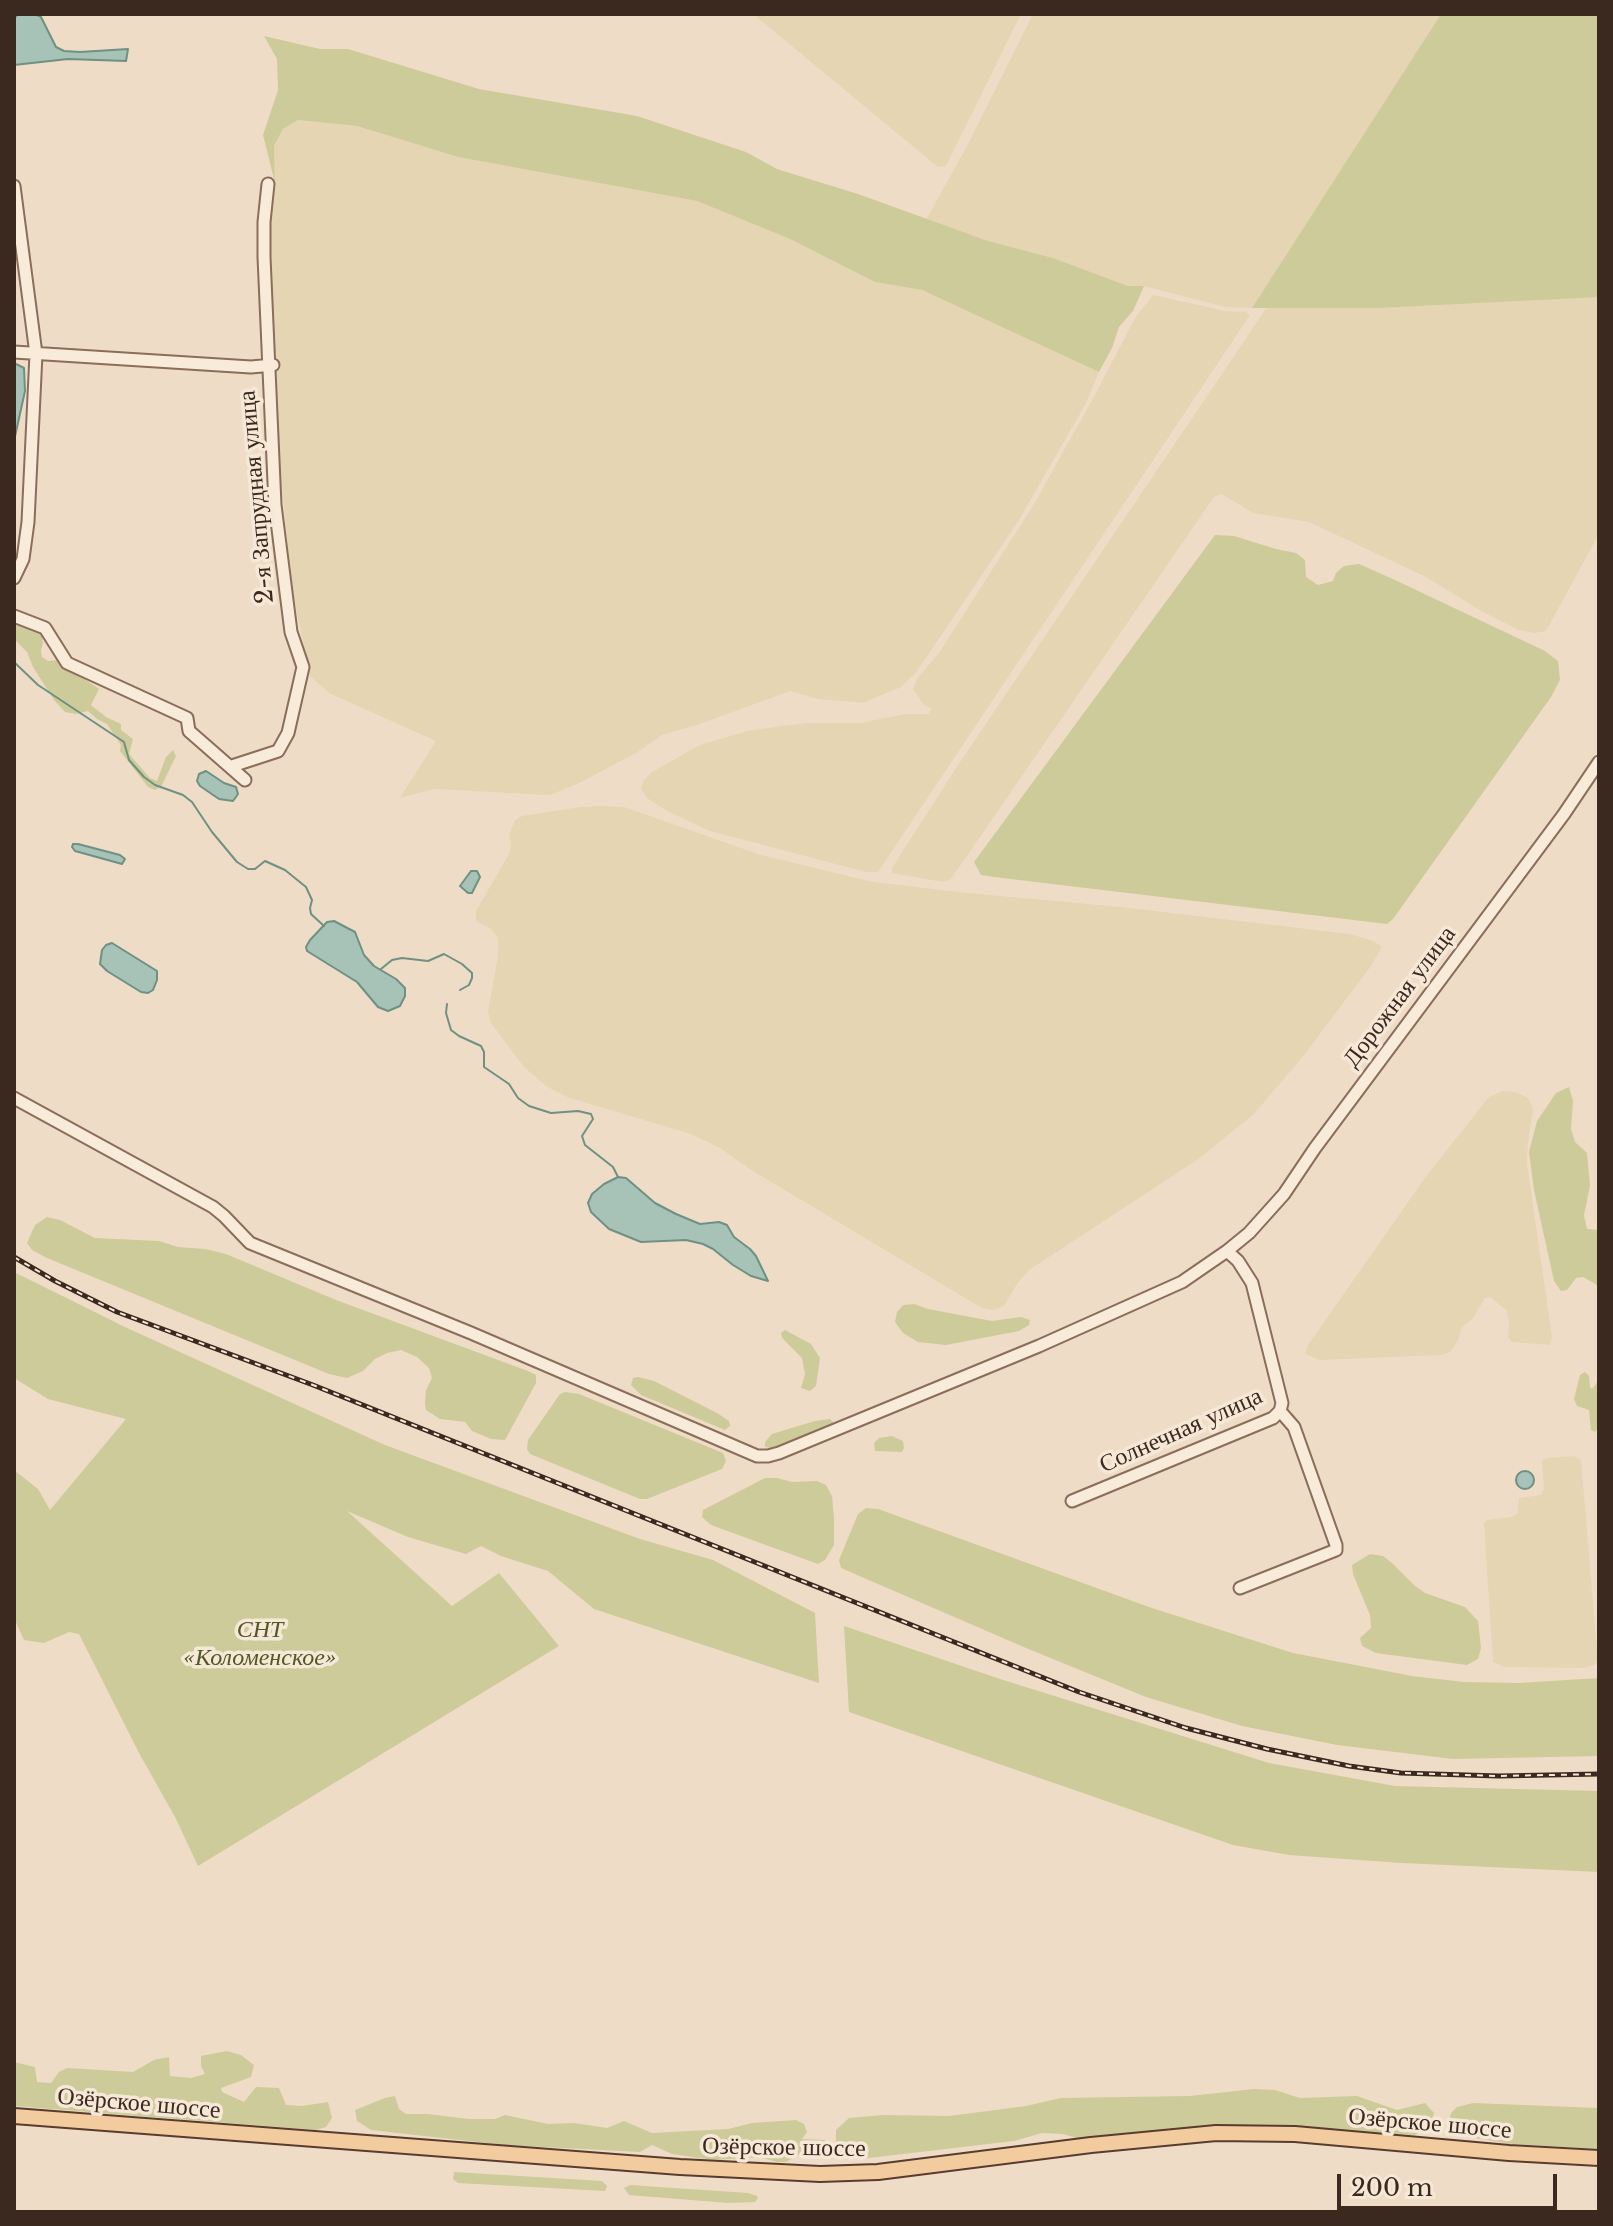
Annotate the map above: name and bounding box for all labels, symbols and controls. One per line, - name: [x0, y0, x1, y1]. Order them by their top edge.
- street label: 2-я Запрудная улица: [233, 389, 281, 605]
- street label: Дорожная улица: [1338, 921, 1462, 1073]
- street label: Солнечная улица: [1095, 1382, 1267, 1480]
- park label: СНТ «Коломенское»: [184, 1616, 336, 1672]
- street label: Озёрское шоссе: [56, 2083, 222, 2125]
- street label: Озёрское шоссе: [1347, 2103, 1513, 2145]
- street label: Озёрское шоссе: [702, 2132, 866, 2164]
- scale bar: [1341, 2158, 1561, 2208]
- text: 200 m: [1351, 2173, 1433, 2202]

